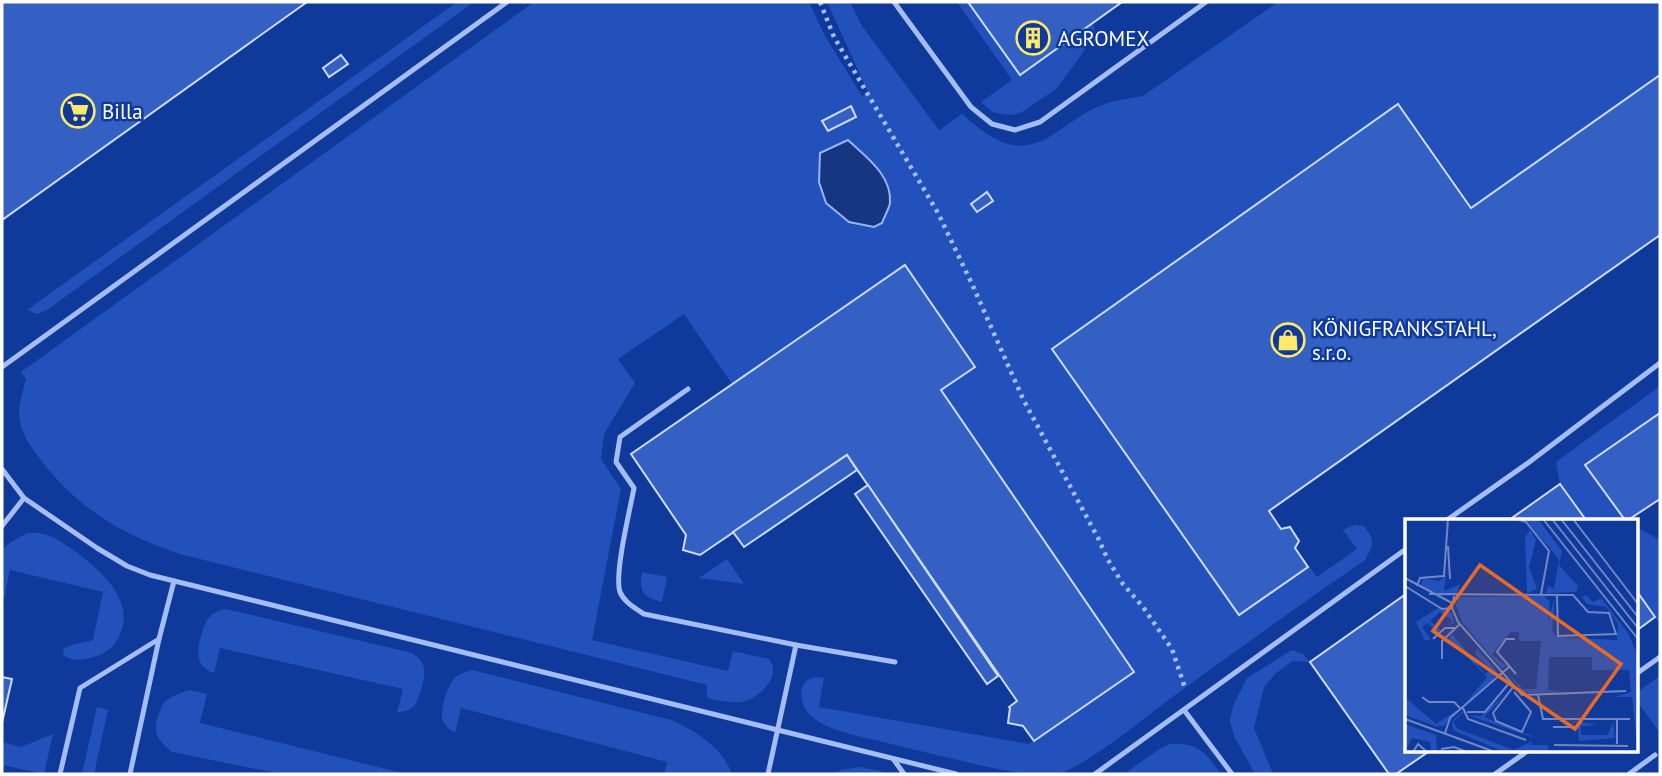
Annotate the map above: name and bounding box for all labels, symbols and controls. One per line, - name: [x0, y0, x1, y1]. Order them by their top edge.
- building icon: AGROMEX: [1014, 19, 1052, 57]
- place label: AGROMEX: [1058, 25, 1149, 52]
- supermarket icon: Billa: [59, 92, 97, 130]
- place label: Billa: [102, 98, 143, 125]
- place label: KÖNIGFRANKSTAHL, s.r.o.: [1312, 315, 1497, 366]
- shop icon: KÖNIGFRANKSTAHL, s.r.o.: [1269, 321, 1307, 359]
- inset map: [1405, 519, 1638, 752]

